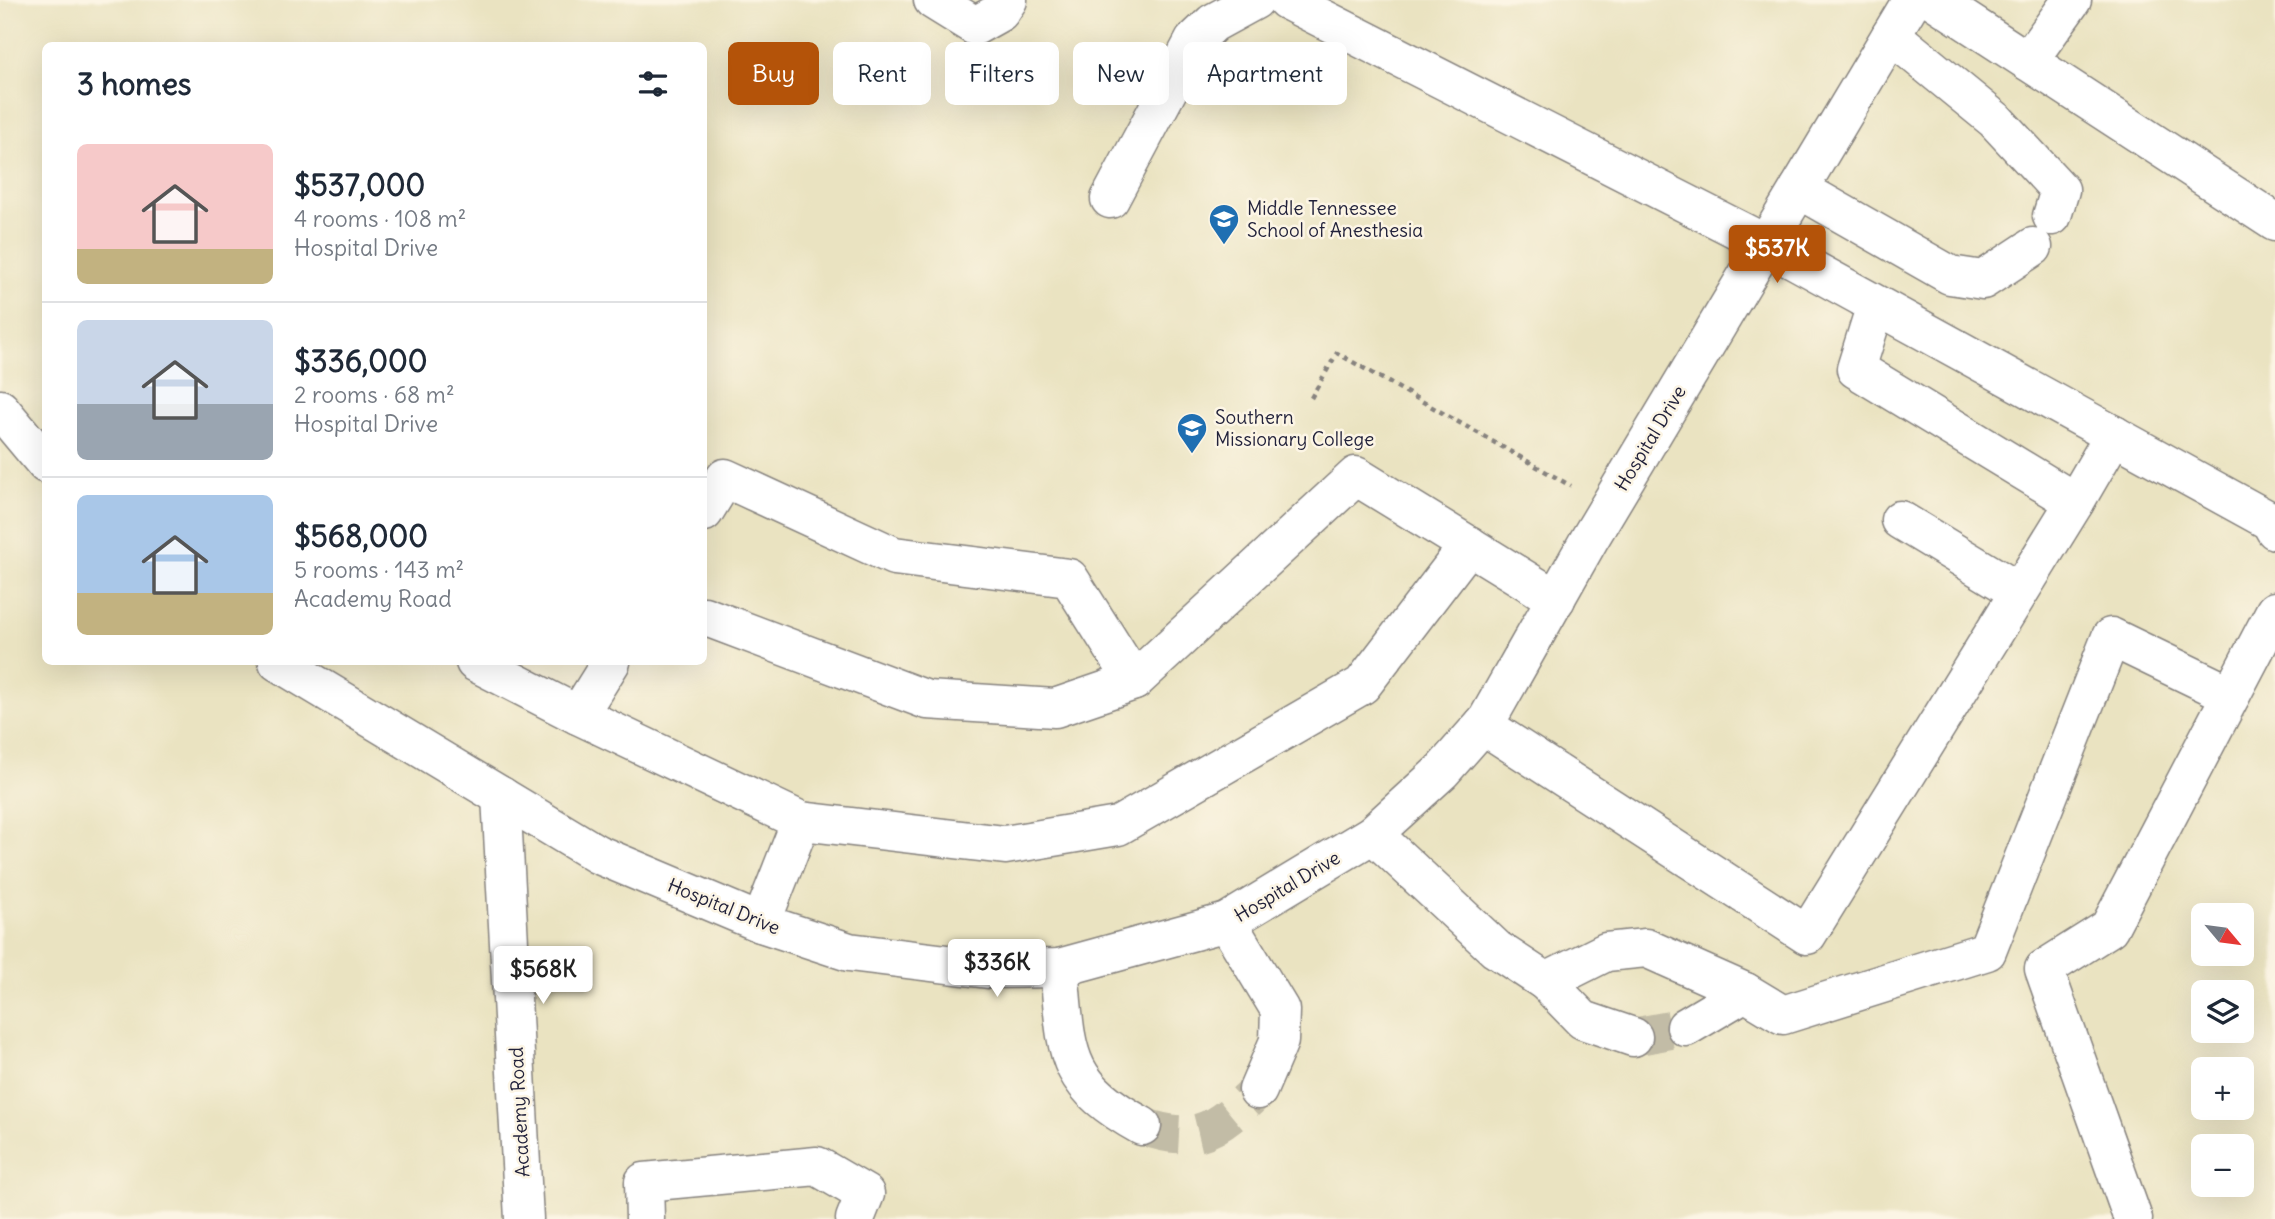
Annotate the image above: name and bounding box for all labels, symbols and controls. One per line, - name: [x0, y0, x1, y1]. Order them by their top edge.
- chip: Buy: [728, 42, 819, 105]
- chip: Rent: [833, 42, 931, 105]
- chip: Filters: [945, 42, 1059, 105]
- chip: New: [1073, 42, 1169, 105]
- chip: Apartment: [1183, 42, 1347, 105]
- text: 3 homes: [77, 65, 191, 103]
- icon: filters: [634, 65, 672, 103]
- text: $537,000: [294, 166, 425, 204]
- icon: home: [133, 172, 217, 256]
- place label: Middle Tennessee School of Anesthesia: [1247, 196, 1423, 242]
- school or university icon: Middle Tennessee School of Anesthesia: [1207, 202, 1241, 246]
- text: 4 rooms · 108 m²: [294, 204, 466, 233]
- pin: $537K: [1728, 226, 1826, 285]
- text: Hospital Drive: [294, 233, 438, 262]
- text: $537K: [1745, 233, 1809, 262]
- text: $336,000: [294, 342, 428, 380]
- icon: home: [133, 348, 217, 432]
- text: 2 rooms · 68 m²: [294, 380, 455, 409]
- street label: Hospital Drive: [1609, 381, 1691, 495]
- place label: Southern Missionary College: [1215, 405, 1374, 451]
- text: Hospital Drive: [294, 409, 438, 438]
- school or university icon: Southern Missionary College: [1175, 411, 1209, 455]
- text: $568,000: [294, 517, 428, 555]
- icon: home: [133, 523, 217, 607]
- text: 5 rooms · 143 m²: [294, 555, 464, 584]
- text: Academy Road: [294, 584, 452, 613]
- street label: Hospital Drive: [1230, 845, 1344, 927]
- street label: Hospital Drive: [664, 873, 784, 939]
- north arrow: [2191, 903, 2254, 966]
- map controls: [2191, 903, 2254, 1197]
- pin: $336K: [948, 940, 1046, 999]
- pin: $568K: [494, 946, 592, 1006]
- text: $336K: [964, 947, 1030, 976]
- text: $568K: [510, 954, 576, 983]
- button: layers: [2191, 980, 2254, 1043]
- street label: Academy Road: [504, 1046, 534, 1178]
- button: +: [2191, 1057, 2254, 1120]
- button: −: [2191, 1134, 2254, 1197]

